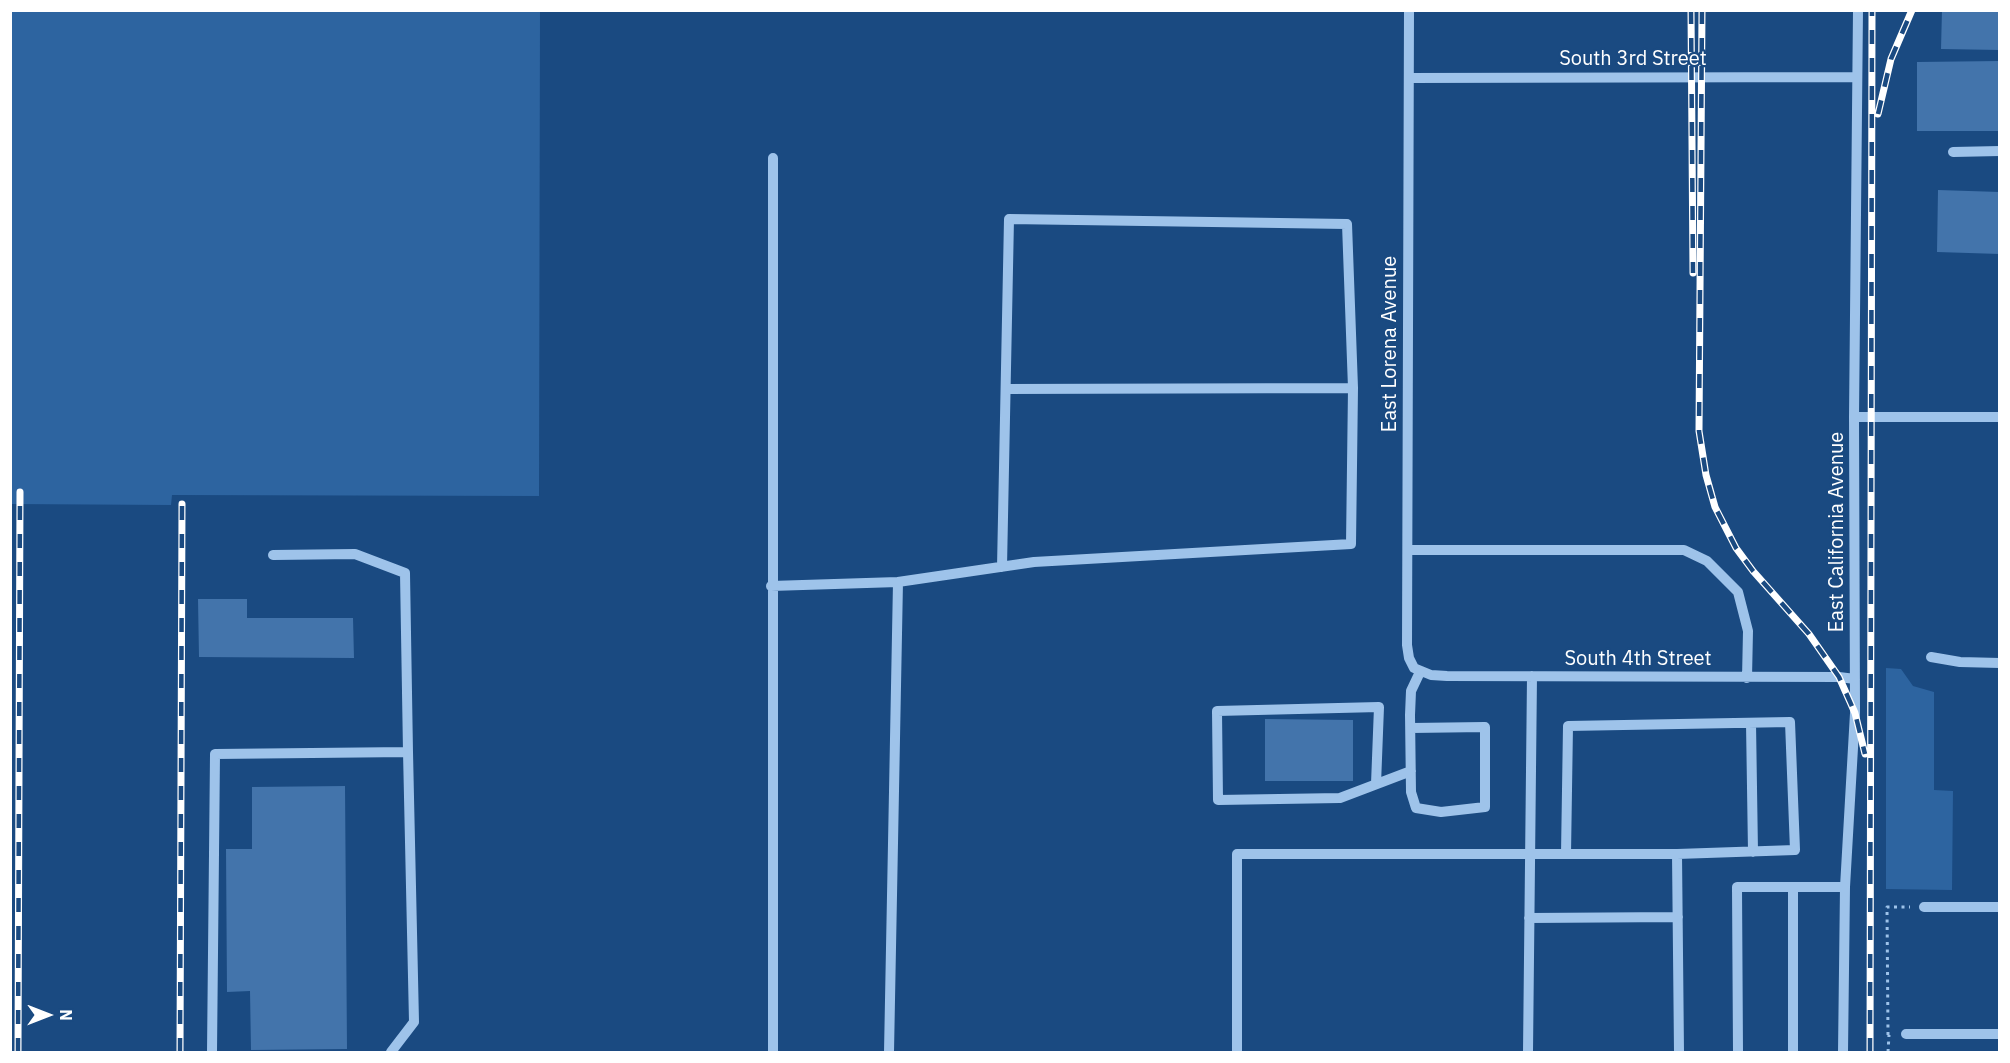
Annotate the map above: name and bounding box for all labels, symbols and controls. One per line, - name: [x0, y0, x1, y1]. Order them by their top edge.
- street label: South 3rd Street: [1559, 47, 1707, 71]
- street label: East Lorena Avenue: [1378, 256, 1402, 432]
- street label: East California Avenue: [1825, 432, 1849, 632]
- street label: South 4th Street: [1564, 647, 1712, 671]
- north arrow: [18, 985, 78, 1045]
- text: N: [56, 1009, 76, 1021]

